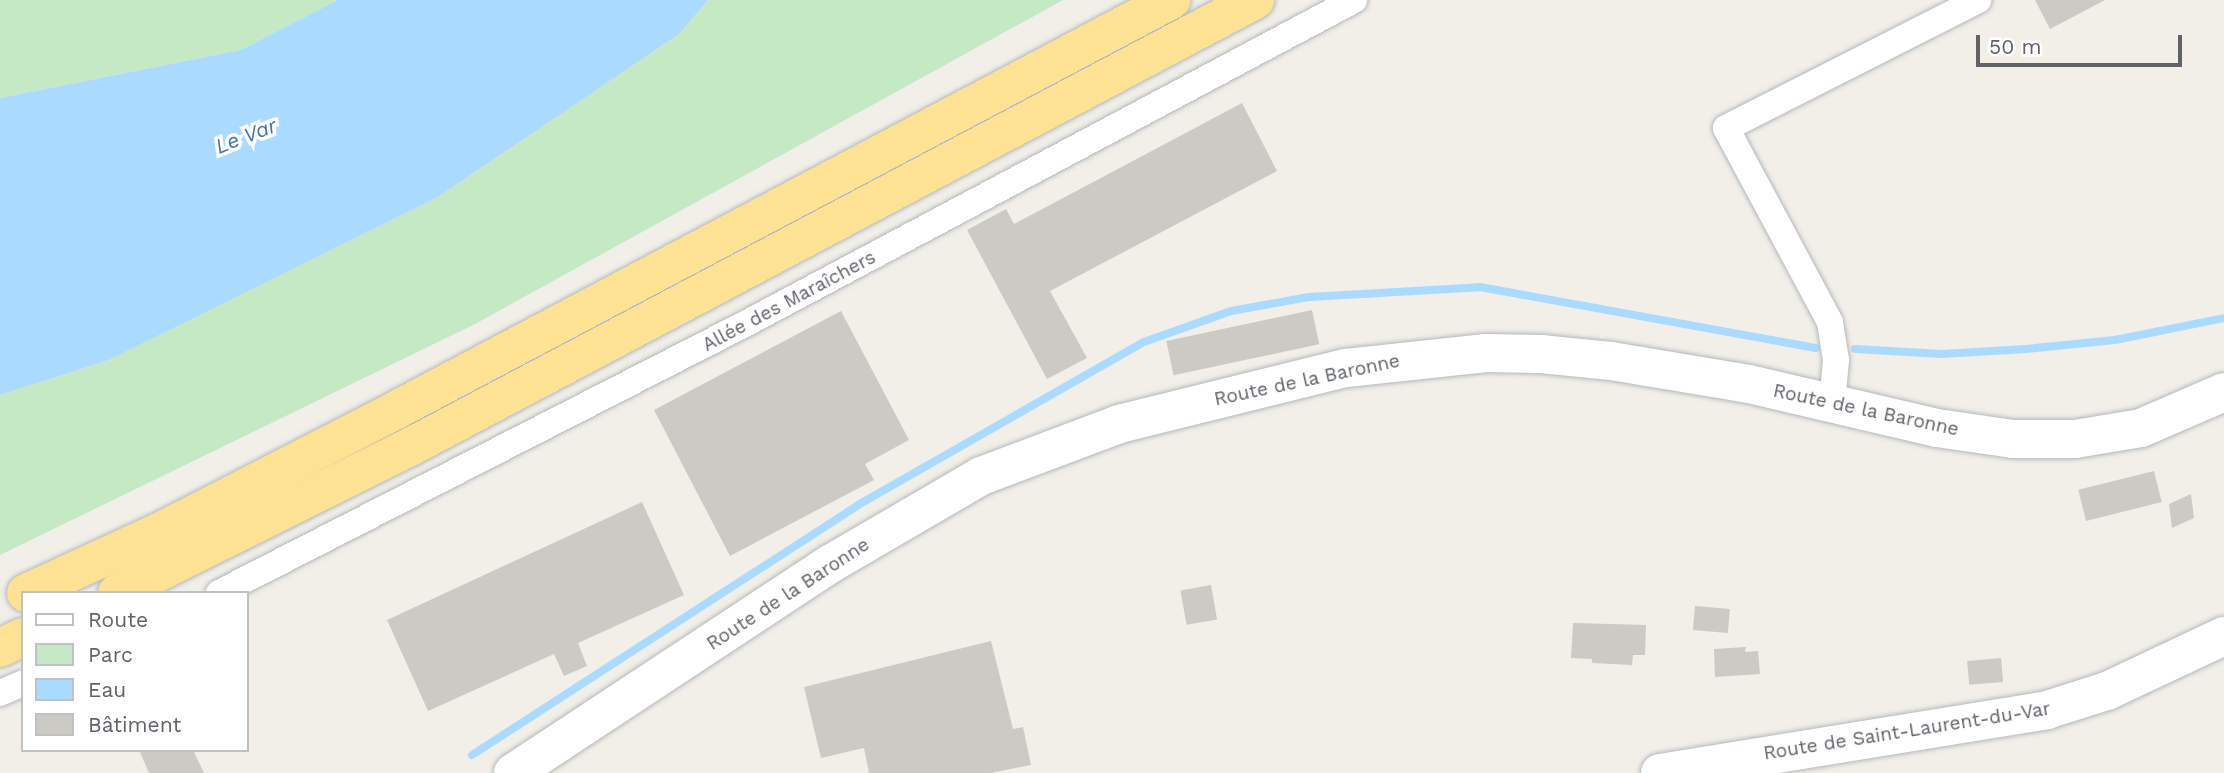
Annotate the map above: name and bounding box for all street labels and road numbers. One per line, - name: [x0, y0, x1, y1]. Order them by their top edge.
- street label: Allée des Maraîchers: [699, 246, 879, 356]
- street label: Route de la Baronne: [1212, 349, 1402, 411]
- street label: Route de la Baronne: [1771, 379, 1961, 441]
- street label: Route de la Baronne: [702, 533, 874, 655]
- street label: Route de Saint-Laurent-du-Var: [1762, 697, 2052, 765]

